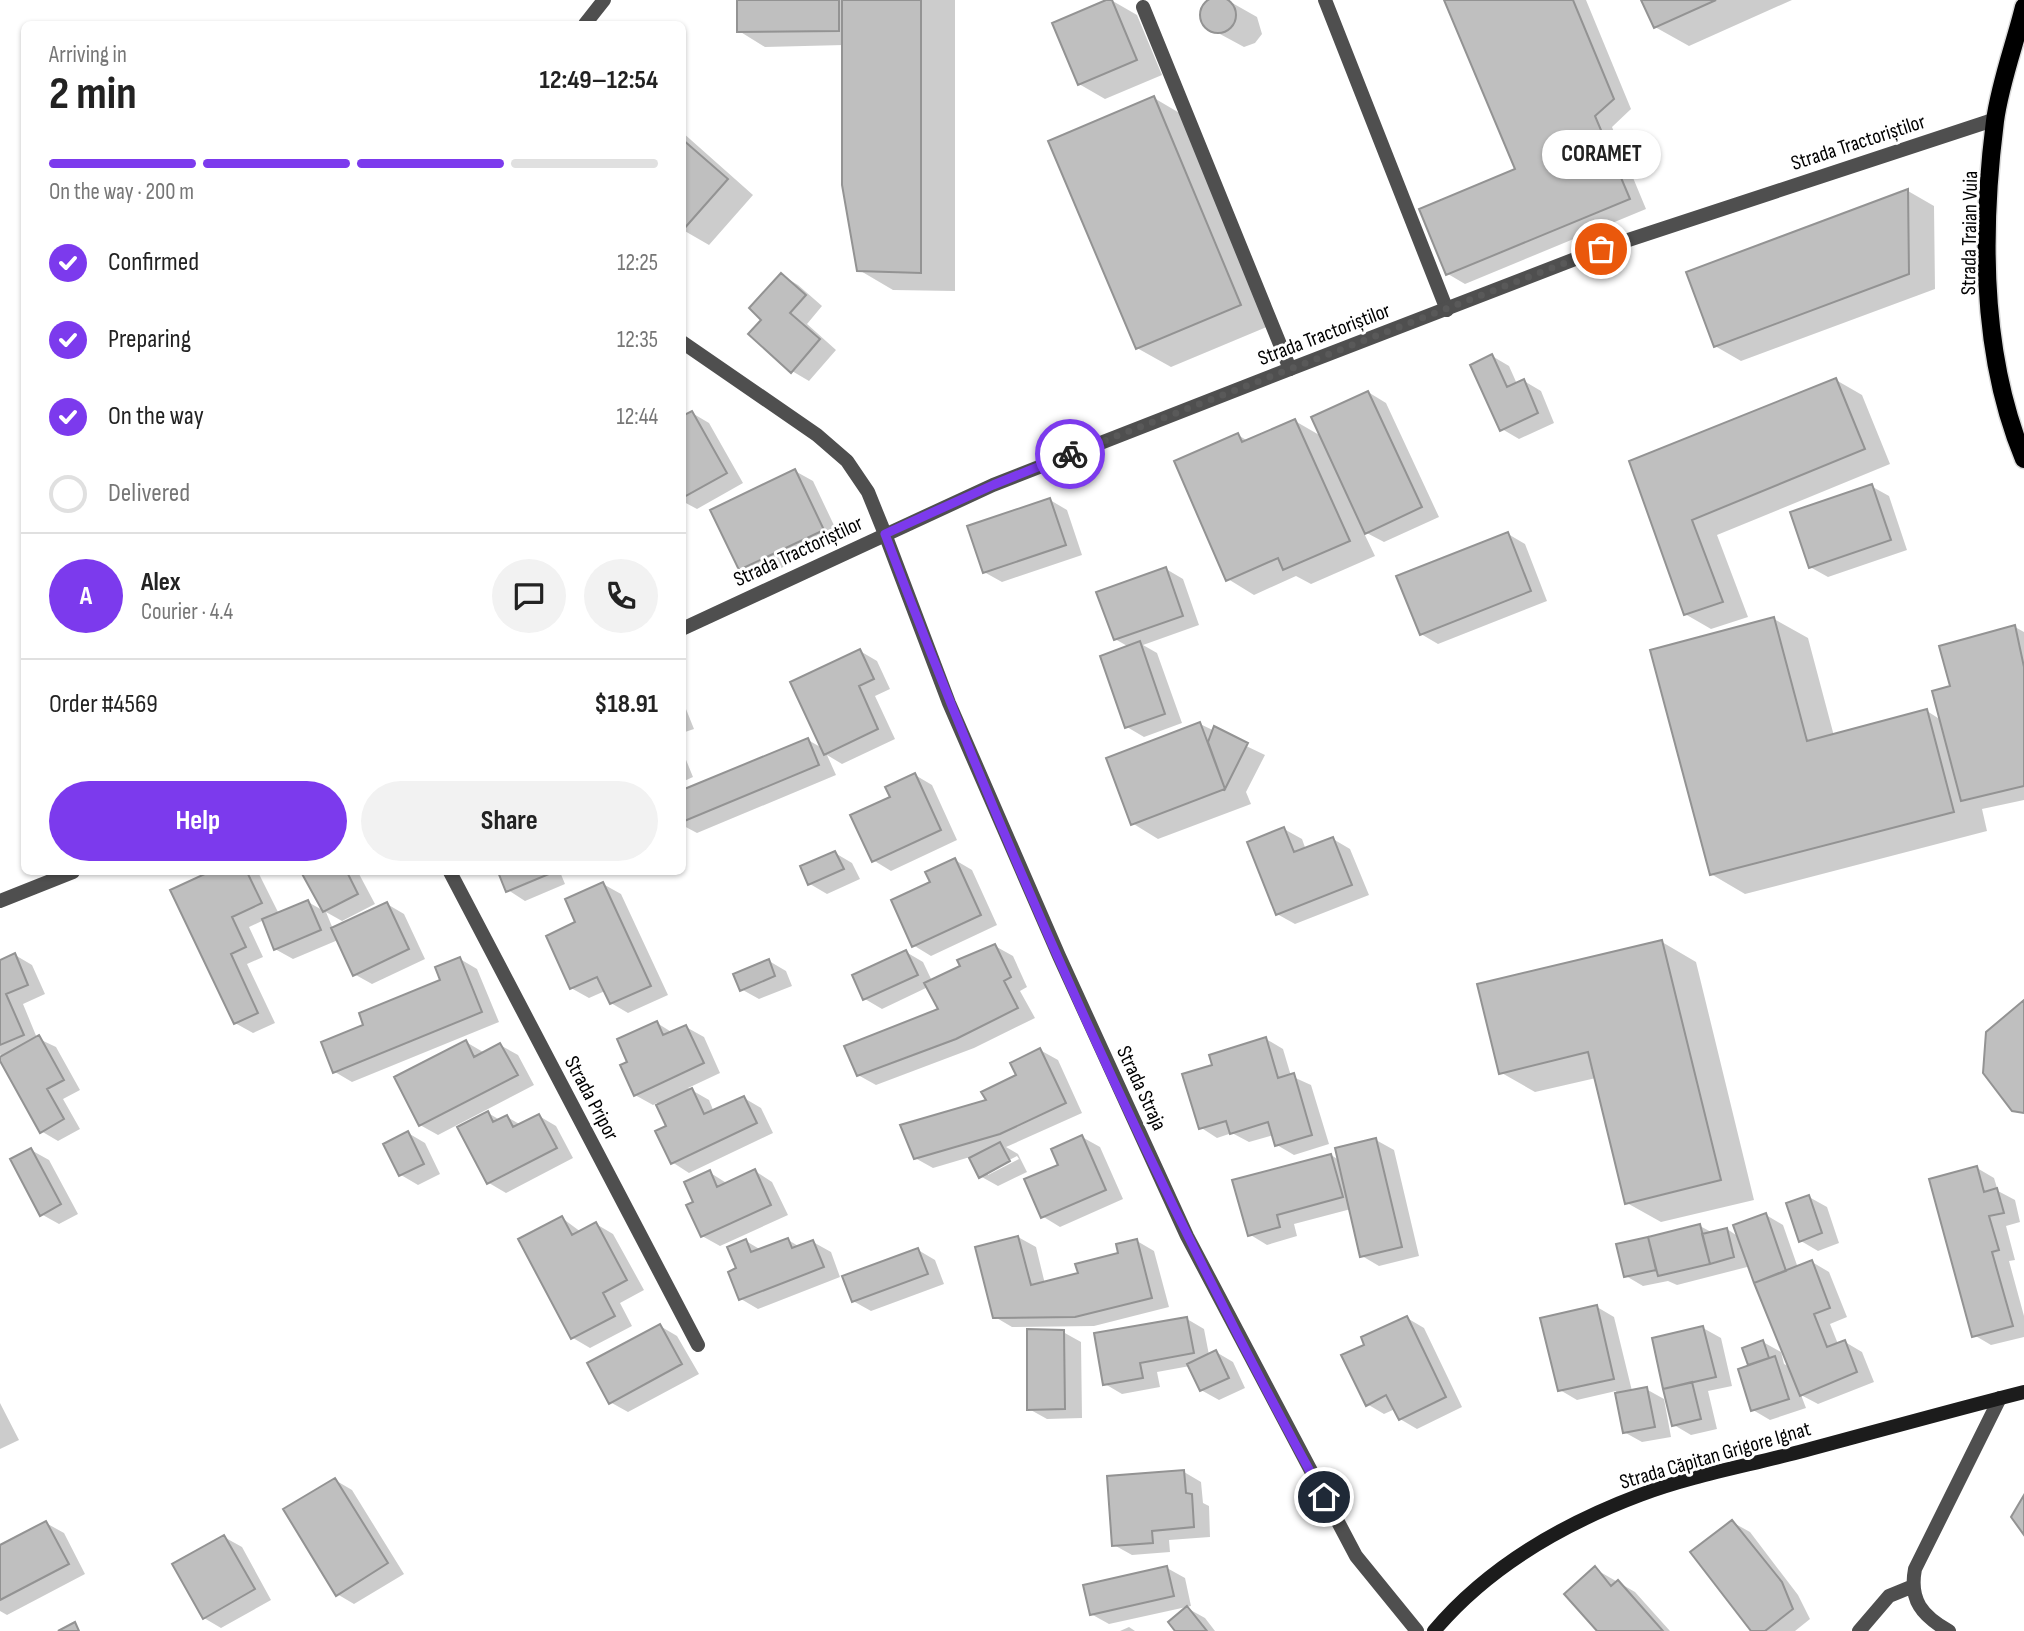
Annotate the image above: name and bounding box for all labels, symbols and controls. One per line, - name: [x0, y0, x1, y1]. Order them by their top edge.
- text: Arriving in: [49, 41, 127, 69]
- text: 12:49–12:54: [540, 65, 658, 96]
- text: 2 min: [49, 67, 137, 122]
- street label: Strada Tractoriștilor: [1788, 109, 1928, 176]
- callout: CORAMET: [1542, 130, 1660, 179]
- text: CORAMET: [1561, 140, 1642, 168]
- street label: Strada Traian Vuia: [1956, 171, 1983, 295]
- text: On the way · 200 m: [49, 178, 194, 206]
- pin: [1571, 219, 1631, 279]
- icon: bag: [1582, 230, 1620, 268]
- icon: check: [49, 244, 87, 282]
- text: Confirmed: [108, 247, 199, 278]
- text: 12:25: [617, 249, 658, 277]
- street label: Strada Tractoriștilor: [1254, 298, 1394, 371]
- icon: check: [49, 321, 87, 359]
- text: Preparing: [108, 324, 191, 355]
- text: 12:35: [617, 326, 658, 354]
- icon: check: [49, 398, 87, 436]
- text: On the way: [108, 401, 204, 432]
- text: 12:44: [617, 403, 658, 431]
- courier: [1035, 419, 1105, 489]
- icon: bike: [1051, 435, 1089, 473]
- text: Delivered: [108, 478, 190, 509]
- street label: Strada Tractoriștilor: [730, 511, 867, 592]
- button: chat: [492, 559, 566, 633]
- button: phone: [584, 559, 658, 633]
- text: Alex: [141, 567, 181, 598]
- text: A: [80, 581, 92, 612]
- text: Courier · 4.4: [141, 598, 233, 626]
- text: Order #4569: [49, 689, 158, 720]
- text: $18.91: [594, 689, 658, 720]
- button: Help: [49, 781, 347, 861]
- button: Share: [361, 781, 658, 861]
- street label: Strada Straja: [1111, 1042, 1172, 1134]
- street label: Strada Pripor: [559, 1052, 624, 1145]
- street label: Strada Căpitan Grigore Ignat: [1617, 1416, 1814, 1495]
- pin: [1294, 1467, 1354, 1527]
- icon: home: [1305, 1478, 1343, 1516]

